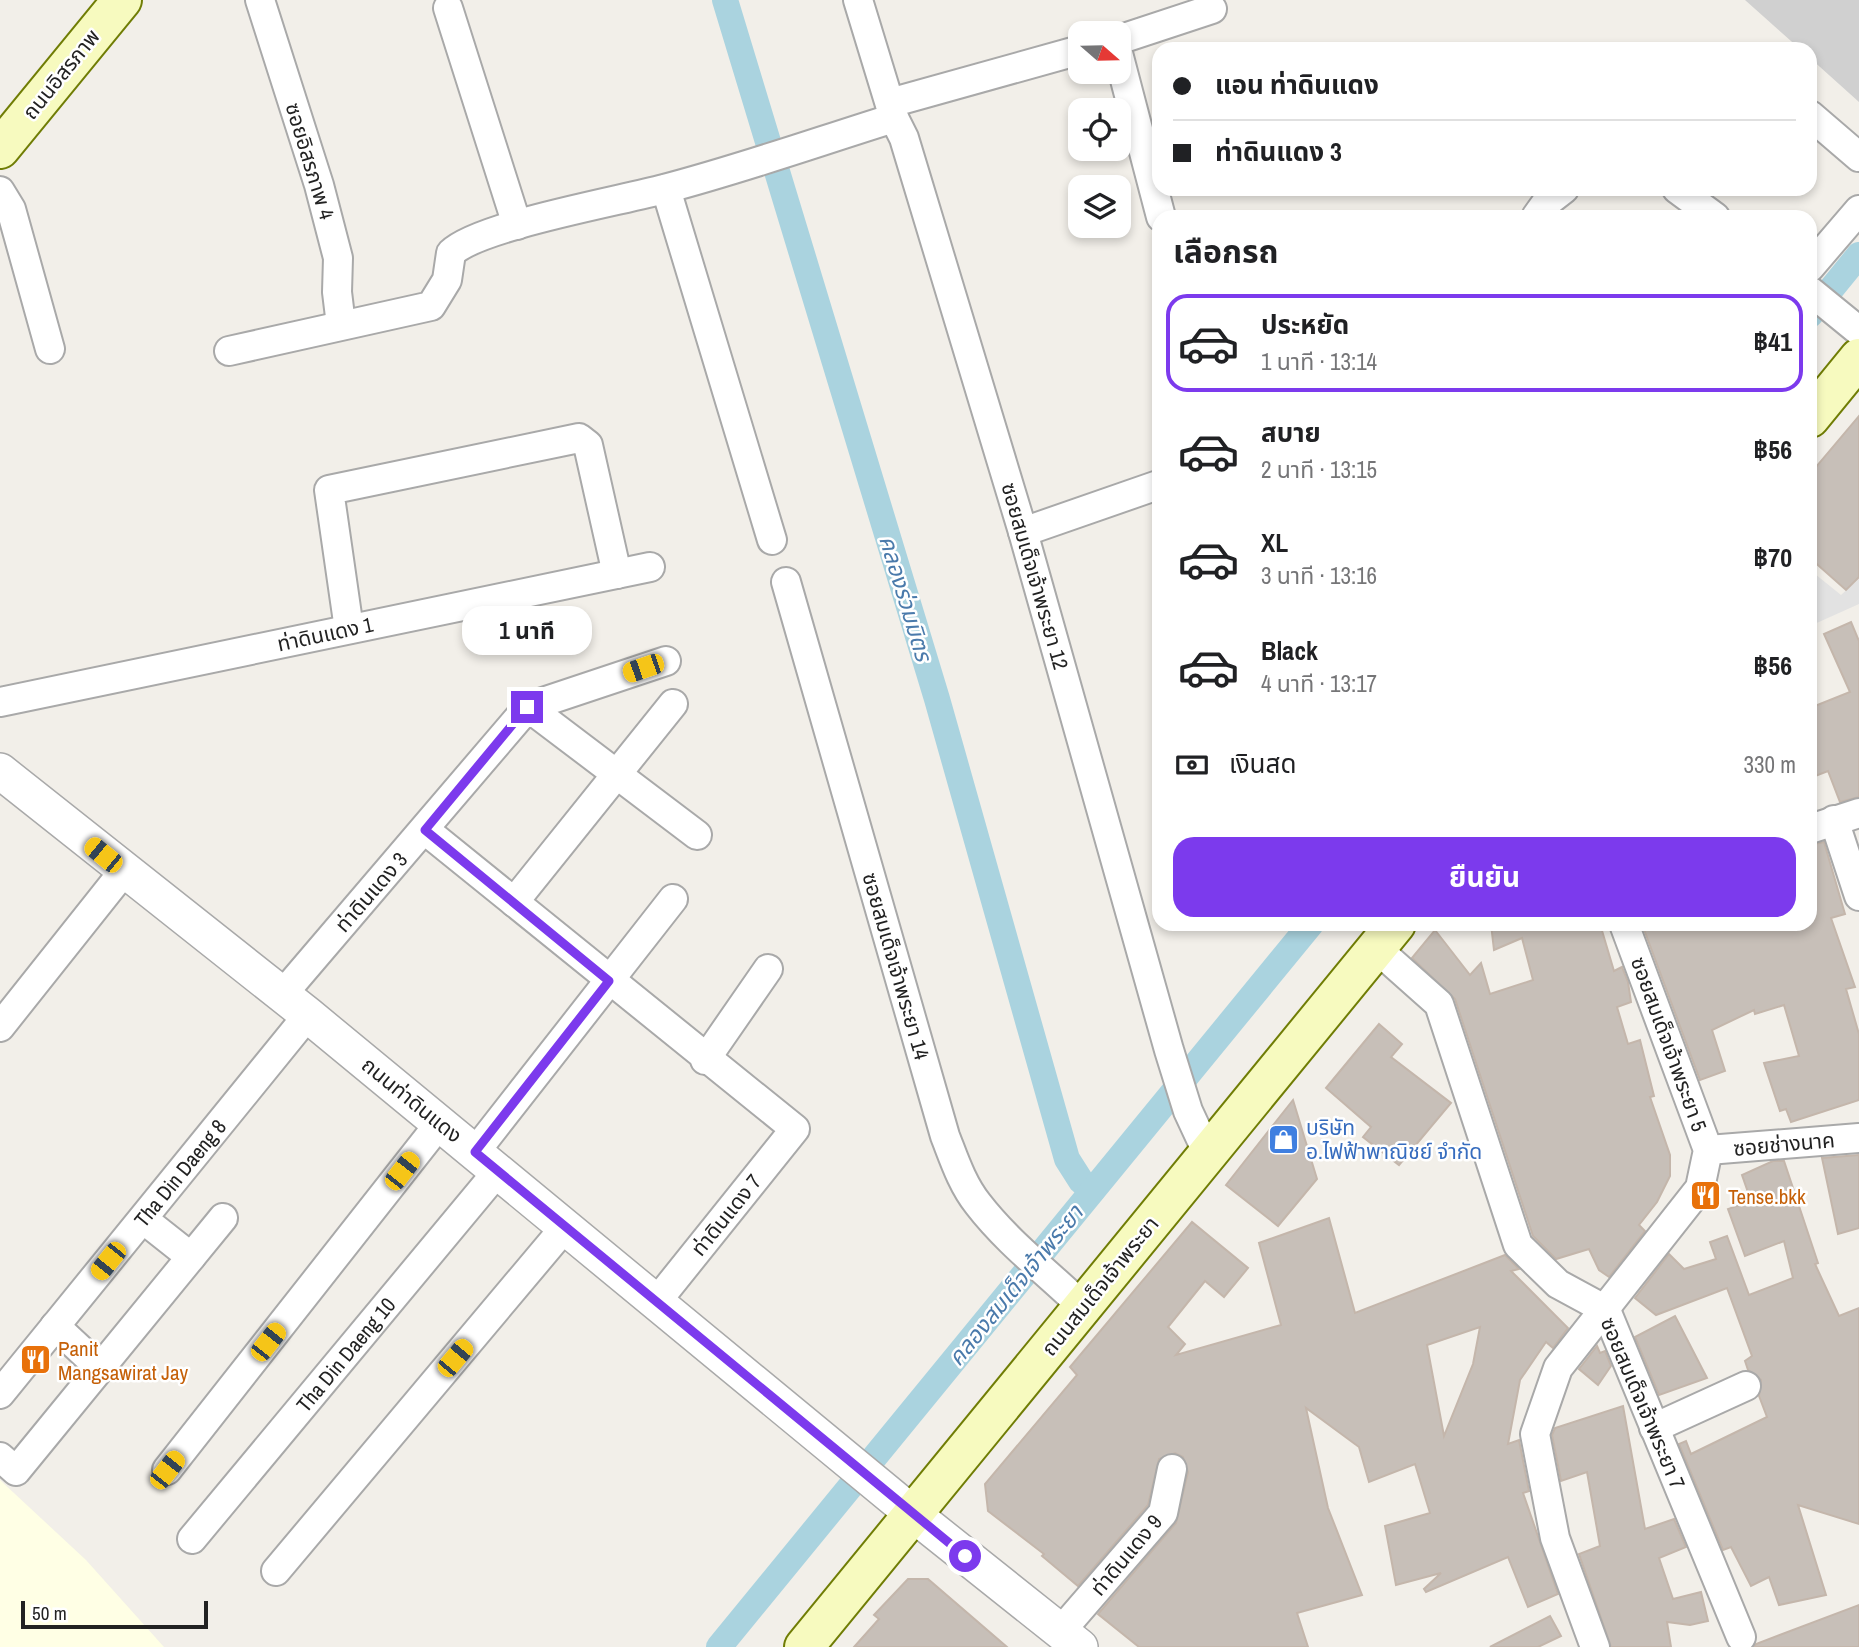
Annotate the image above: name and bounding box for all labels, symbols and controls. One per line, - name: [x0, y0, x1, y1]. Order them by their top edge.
- north arrow: [1068, 21, 1130, 84]
- map controls: [1068, 21, 1131, 238]
- street label: ถนนอิสรภาพ: [16, 23, 106, 125]
- text: แอน ท่าดินแดง: [1215, 67, 1379, 102]
- button: locate: [1068, 98, 1131, 161]
- street label: ซอยอิสรภาพ 4: [278, 99, 342, 223]
- text: ท่าดินแดง 3: [1215, 134, 1342, 169]
- button: layers: [1068, 175, 1131, 238]
- text: เลือกรถ: [1173, 230, 1278, 273]
- text: ประหยัด: [1261, 307, 1349, 342]
- icon: car: [1177, 312, 1240, 375]
- text: ฿41: [1753, 324, 1792, 359]
- text: 1 นาที · 13:14: [1261, 346, 1377, 377]
- text: สบาย: [1261, 415, 1321, 450]
- icon: car: [1177, 420, 1240, 483]
- text: ฿56: [1753, 432, 1792, 467]
- text: 2 นาที · 13:15: [1261, 454, 1377, 485]
- street label: ซอยสมเด็จเจ้าพระยา 12: [994, 479, 1076, 673]
- text: XL: [1261, 525, 1288, 560]
- icon: car: [1177, 528, 1240, 591]
- water label: คลองร่วมมิตร: [872, 532, 940, 666]
- text: ฿70: [1753, 540, 1792, 575]
- text: 3 นาที · 13:16: [1261, 560, 1377, 591]
- callout: 1 นาที: [462, 606, 592, 654]
- street label: ท่าดินแดง 1: [274, 610, 376, 658]
- text: 1 นาที: [499, 615, 555, 646]
- text: Black: [1261, 633, 1318, 668]
- icon: car: [1177, 636, 1240, 699]
- text: ฿56: [1753, 648, 1792, 683]
- car: [620, 651, 667, 685]
- text: 4 นาที · 13:17: [1261, 668, 1377, 699]
- route end: [511, 691, 543, 723]
- icon: cash: [1173, 746, 1211, 784]
- text: เงินสด: [1229, 746, 1296, 781]
- text: 330 m: [1744, 749, 1796, 780]
- car: [81, 834, 126, 876]
- button: ยืนยัน: [1173, 837, 1796, 917]
- street label: ท่าดินแดง 3: [328, 846, 414, 938]
- street label: ซอยสมเด็จเจ้าพระยา 14: [855, 869, 937, 1063]
- street label: ซอยสมเด็จเจ้าพระยา 5: [1624, 953, 1714, 1135]
- street label: ถนนท่าดินแดง: [356, 1051, 468, 1149]
- street label: Tha Din Daeng 8: [127, 1113, 232, 1233]
- place label: บริษัท อ.ไฟฟ้าพาณิชย์ จำกัด: [1306, 1113, 1482, 1166]
- shop icon: บริษัท อ.ไฟฟ้าพาณิชย์ จำกัด: [1266, 1122, 1300, 1156]
- street label: ซอยช่างนาค: [1732, 1125, 1836, 1163]
- car: [381, 1148, 424, 1194]
- street label: ท่าดินแดง 7: [684, 1168, 768, 1262]
- restaurant icon: Tense.bkk: [1688, 1179, 1722, 1213]
- place label: Tense.bkk: [1728, 1182, 1806, 1211]
- water label: คลองสมเด็จเจ้าพระยา: [940, 1197, 1091, 1372]
- street label: ถนนสมเด็จเจ้าพระยา: [1035, 1210, 1165, 1362]
- car: [87, 1238, 130, 1284]
- street label: Tha Din Daeng 10: [289, 1291, 402, 1418]
- street label: ซอยสมเด็จเจ้าพระยา 7: [1594, 1313, 1692, 1493]
- car: [247, 1319, 290, 1365]
- place label: Panit Mangsawirat Jay: [58, 1334, 189, 1387]
- car: [434, 1335, 477, 1381]
- restaurant icon: Panit Mangsawirat Jay: [18, 1343, 52, 1377]
- car: [146, 1447, 189, 1493]
- street label: ท่าดินแดง 9: [1084, 1508, 1168, 1602]
- route start: [949, 1540, 981, 1572]
- scale bar: [21, 1598, 208, 1630]
- text: 50 m: [32, 1600, 67, 1626]

